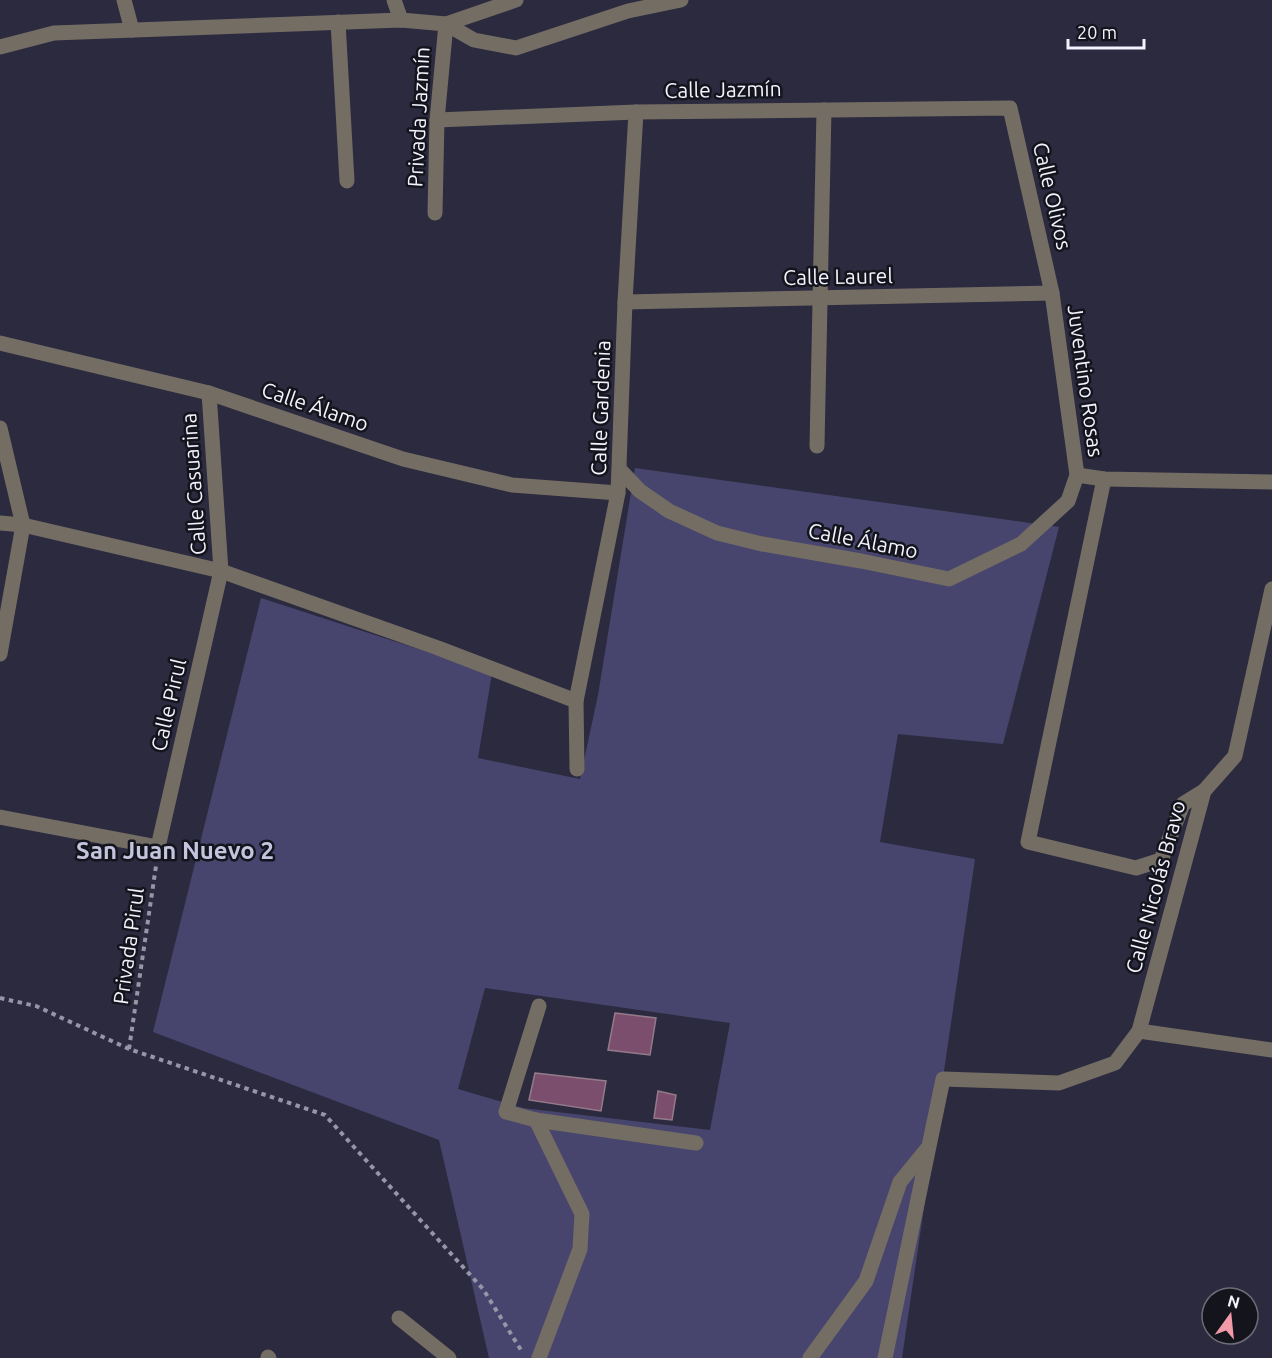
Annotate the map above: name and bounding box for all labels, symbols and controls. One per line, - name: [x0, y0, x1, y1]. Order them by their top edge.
- scale bar: [1068, 12, 1144, 50]
- text: 20 m: [1077, 22, 1117, 42]
- street label: Privada Jazmín: [402, 46, 434, 188]
- street label: Calle Jazmín: [664, 76, 782, 102]
- street label: Calle Olivos: [1029, 140, 1077, 252]
- street label: Calle Laurel: [783, 263, 893, 289]
- street label: Juventino Rosas: [1063, 304, 1109, 458]
- street label: Calle Gardenia: [586, 340, 614, 476]
- street label: Calle Álamo: [259, 377, 372, 436]
- street label: Calle Casuarina: [176, 412, 210, 556]
- street label: Calle Álamo: [806, 518, 920, 562]
- street label: Calle Pirul: [146, 656, 190, 753]
- street label: Calle Nicolás Bravo: [1120, 798, 1190, 976]
- district label: San Juan Nuevo 2: [76, 837, 274, 864]
- street label: Privada Pirul: [108, 886, 148, 1006]
- north arrow: [1200, 1286, 1260, 1346]
- text: N: [1226, 1291, 1242, 1312]

